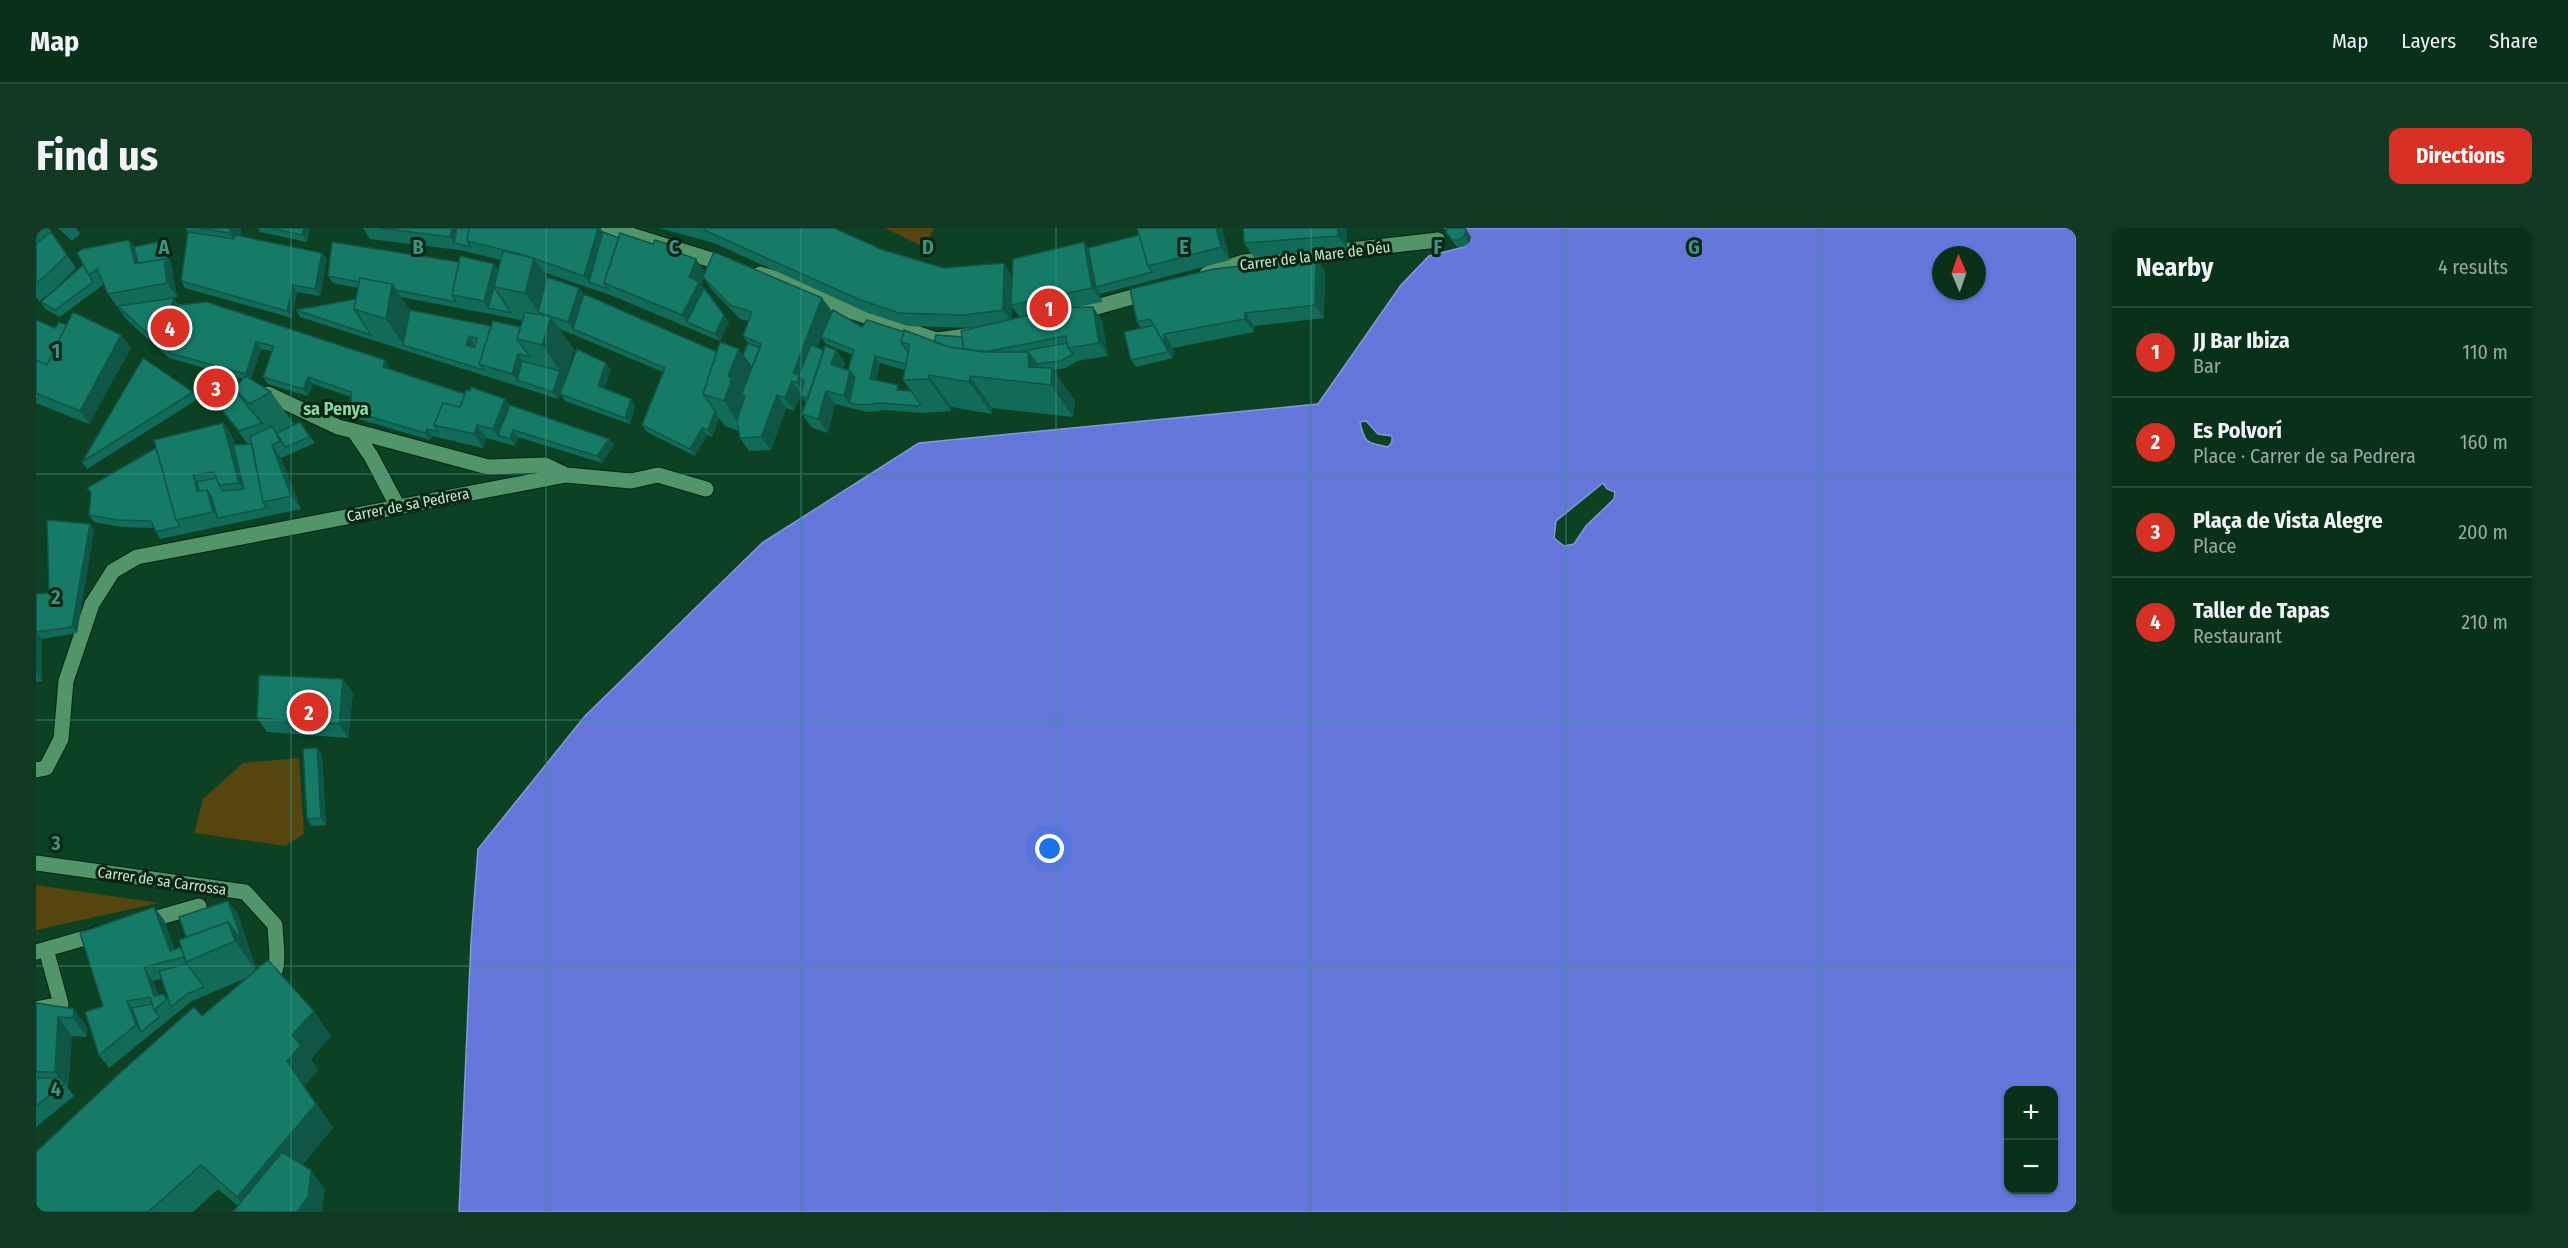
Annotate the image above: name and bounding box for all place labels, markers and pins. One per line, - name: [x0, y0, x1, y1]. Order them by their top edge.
- pin: 1: [1030, 286, 1068, 331]
- pin: 4: [150, 306, 190, 350]
- pin: 3: [196, 366, 236, 410]
- pin: 2: [290, 690, 328, 734]

